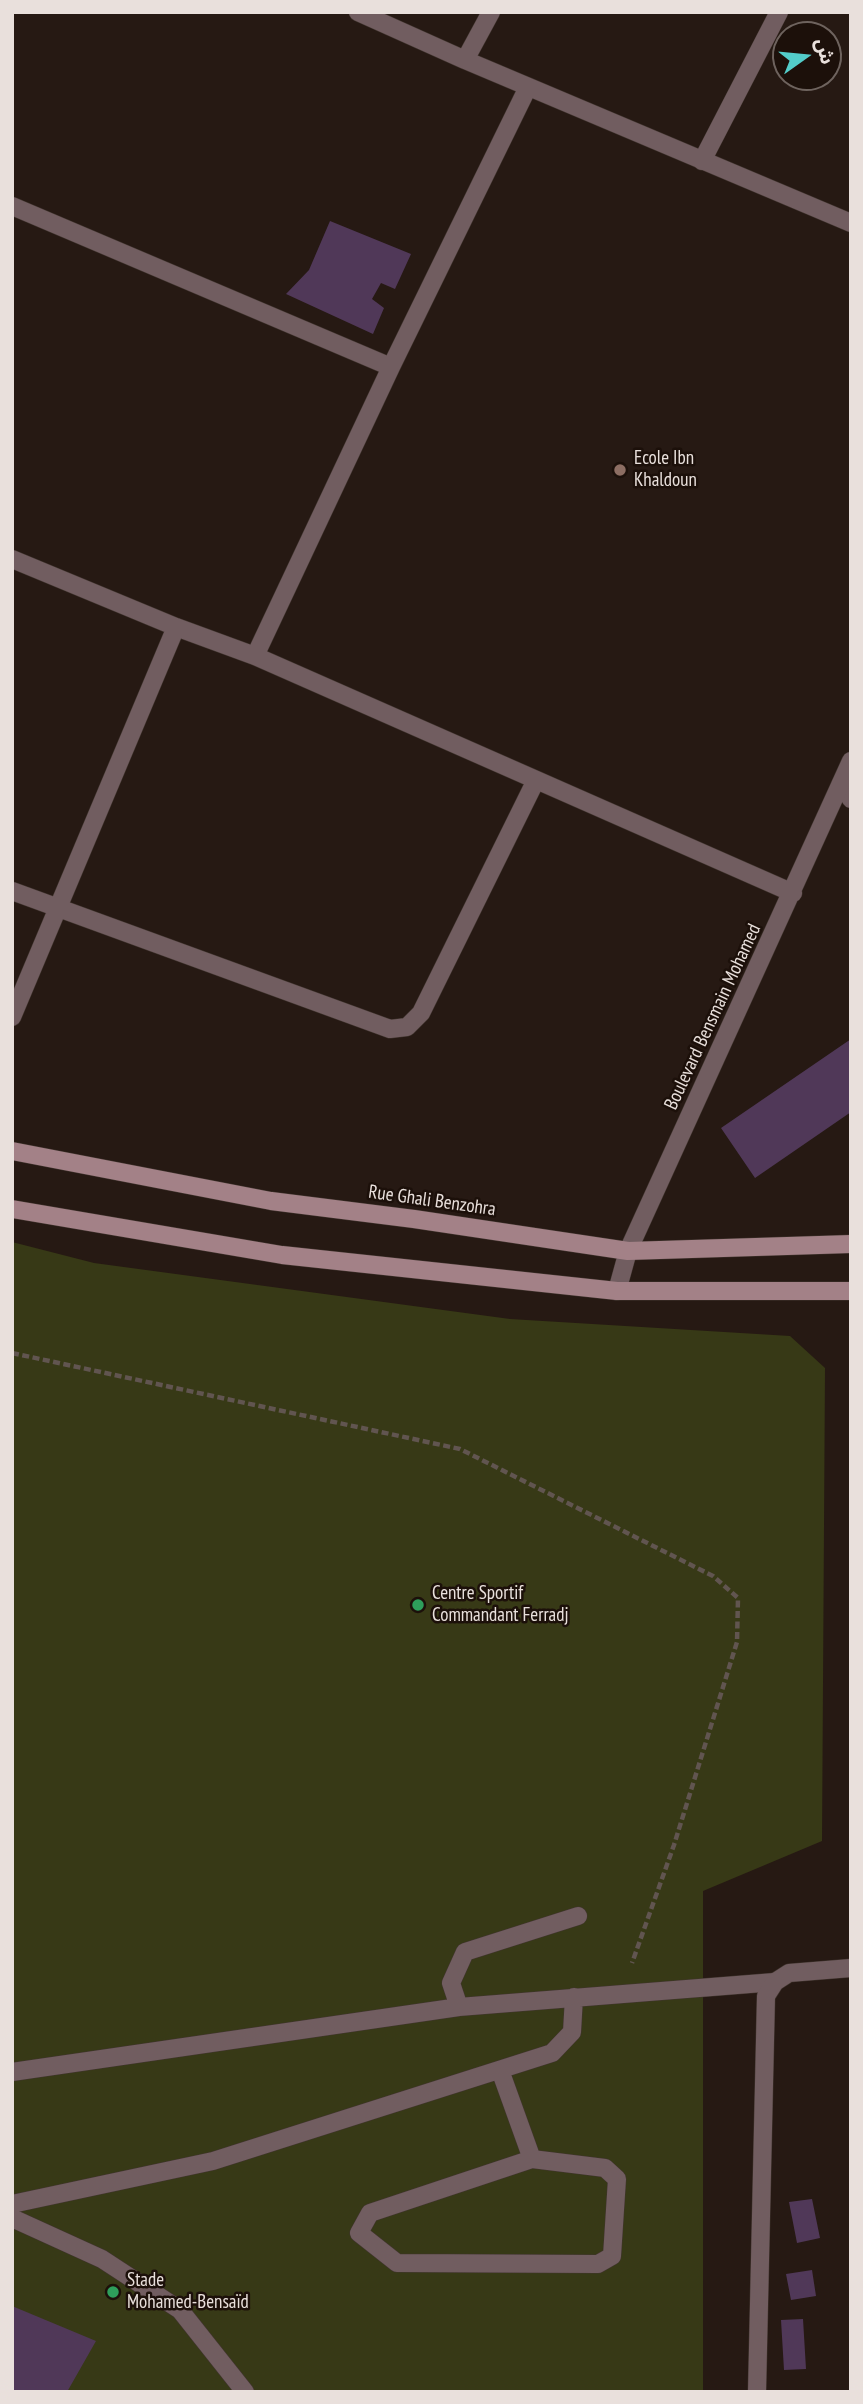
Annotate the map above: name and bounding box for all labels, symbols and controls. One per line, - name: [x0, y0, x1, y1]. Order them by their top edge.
- north arrow: [772, 21, 842, 91]
- text: ش: [810, 35, 840, 67]
- place label: Ecole Ibn Khaldoun: [634, 448, 697, 492]
- marker: Ecole Ibn Khaldoun: [612, 462, 628, 478]
- street label: Boulevard Bensmain Mohamed: [660, 920, 766, 1114]
- street label: Rue Ghali Benzohra: [367, 1181, 497, 1221]
- place label: Centre Sportif Commandant Ferradj: [432, 1583, 568, 1627]
- marker: Centre Sportif Commandant Ferradj: [410, 1597, 426, 1613]
- place label: Stade Mohamed-Bensaïd: [127, 2270, 249, 2314]
- marker: Stade Mohamed-Bensaïd: [105, 2284, 121, 2300]

